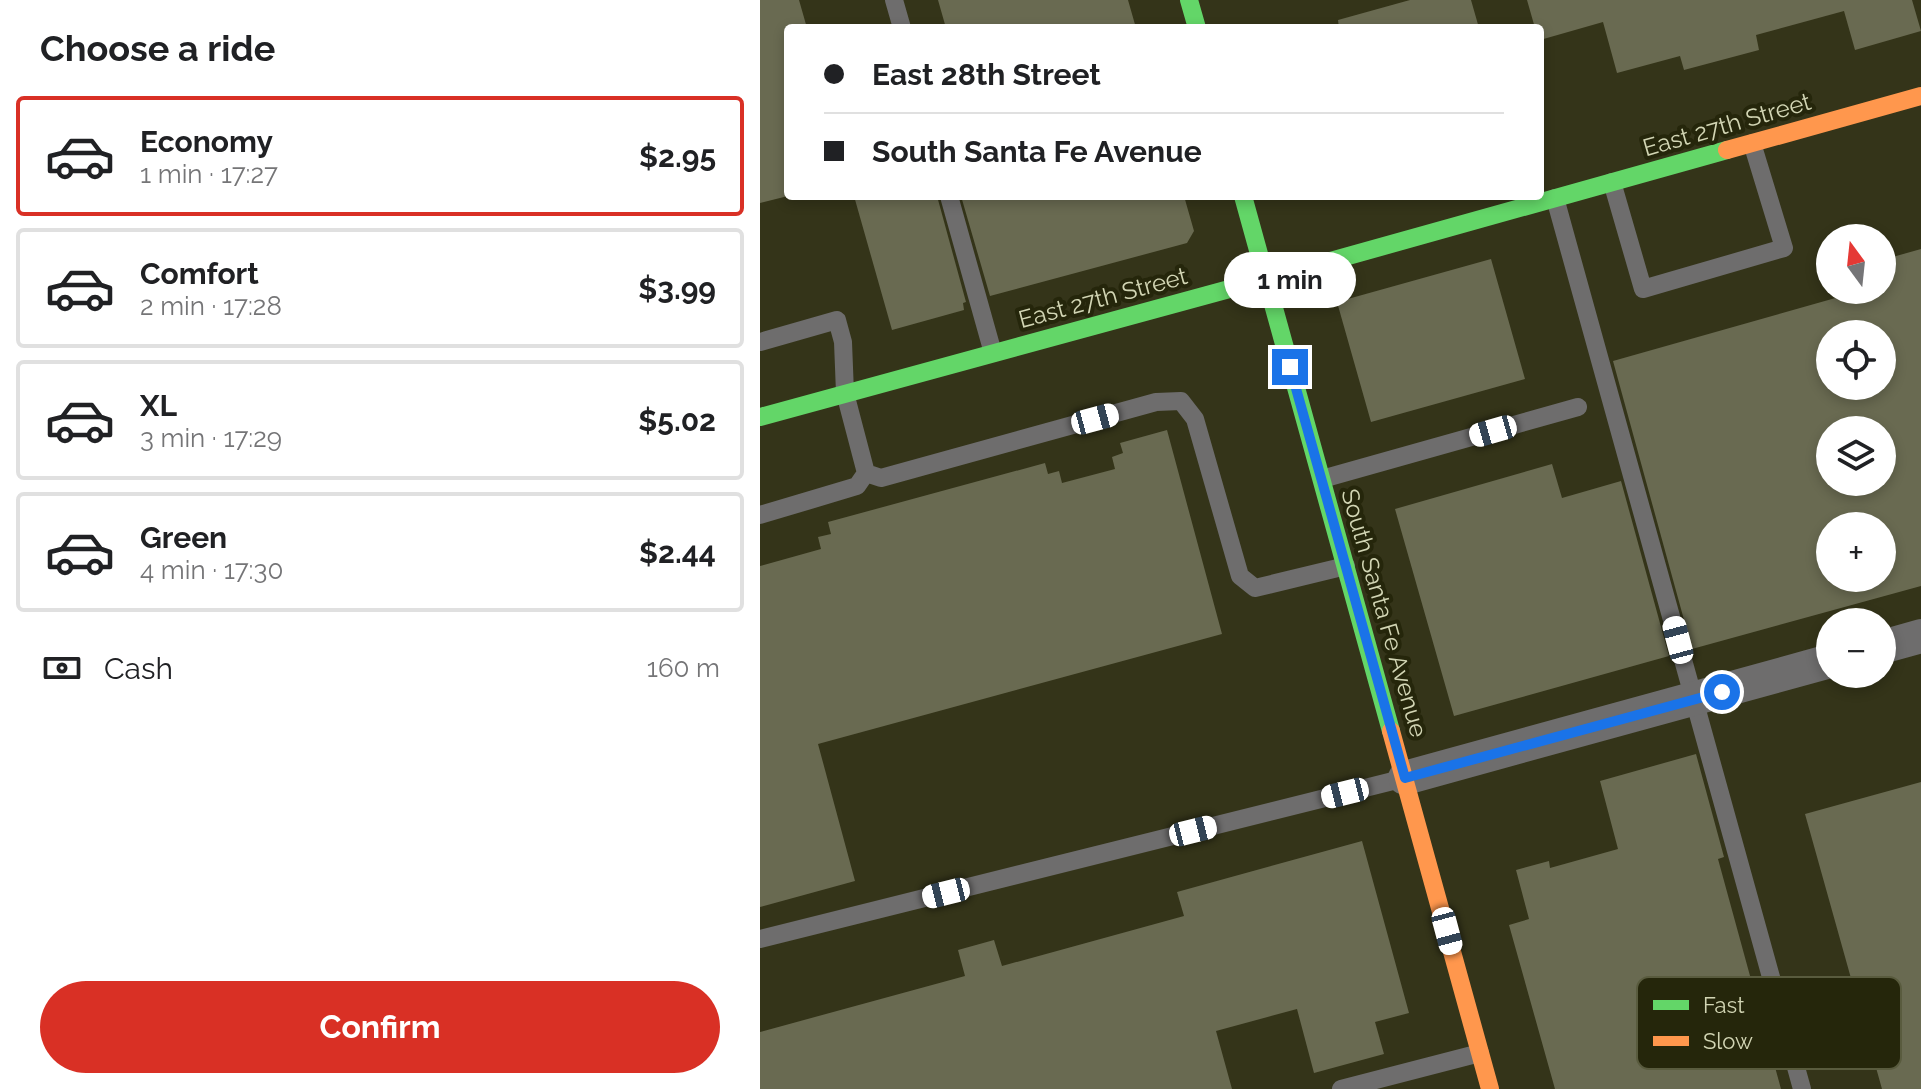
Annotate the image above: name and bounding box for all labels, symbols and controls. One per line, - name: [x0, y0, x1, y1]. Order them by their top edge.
- text: Choose a ride: [40, 27, 275, 69]
- text: East 28th Street: [872, 57, 1101, 92]
- street label: East 27th Street: [1640, 87, 1814, 162]
- icon: car: [44, 120, 116, 192]
- text: Economy: [140, 124, 273, 159]
- text: South Santa Fe Avenue: [872, 134, 1202, 169]
- text: $2.95: [639, 139, 716, 174]
- text: 1 min · 17:27: [140, 159, 278, 189]
- north arrow: [1816, 224, 1896, 304]
- map controls: [1816, 224, 1896, 688]
- callout: 1 min: [1224, 251, 1356, 307]
- icon: car: [44, 252, 116, 324]
- text: Comfort: [140, 256, 259, 291]
- street label: East 27th Street: [1015, 261, 1190, 334]
- text: 1 min: [1257, 265, 1323, 295]
- text: $3.99: [638, 271, 716, 306]
- text: 2 min · 17:28: [140, 291, 282, 321]
- button: locate: [1816, 320, 1896, 400]
- route end: [1272, 349, 1308, 385]
- icon: car: [44, 384, 116, 456]
- text: XL: [140, 388, 177, 423]
- car: [1069, 401, 1121, 437]
- text: $5.02: [638, 403, 716, 438]
- car: [1467, 413, 1519, 449]
- button: layers: [1816, 416, 1896, 496]
- text: 3 min · 17:29: [140, 423, 282, 453]
- street label: South Santa Fe Avenue: [1335, 485, 1434, 740]
- button: +: [1816, 512, 1896, 592]
- icon: car: [44, 516, 116, 588]
- text: Green: [140, 520, 227, 555]
- text: $2.44: [639, 535, 716, 570]
- text: 4 min · 17:30: [140, 555, 283, 585]
- button: −: [1816, 608, 1896, 688]
- car: [1660, 614, 1696, 666]
- icon: cash: [40, 646, 84, 690]
- text: Cash: [104, 651, 173, 686]
- text: 160 m: [647, 653, 720, 683]
- route start: [1704, 674, 1740, 710]
- car: [1319, 776, 1371, 810]
- car: [1167, 814, 1219, 848]
- car: [920, 876, 972, 910]
- car: [1429, 905, 1465, 957]
- legend: [1637, 977, 1901, 1069]
- button: Confirm: [40, 981, 720, 1073]
- text: Fast: [1703, 992, 1745, 1018]
- text: Slow: [1703, 1028, 1753, 1054]

